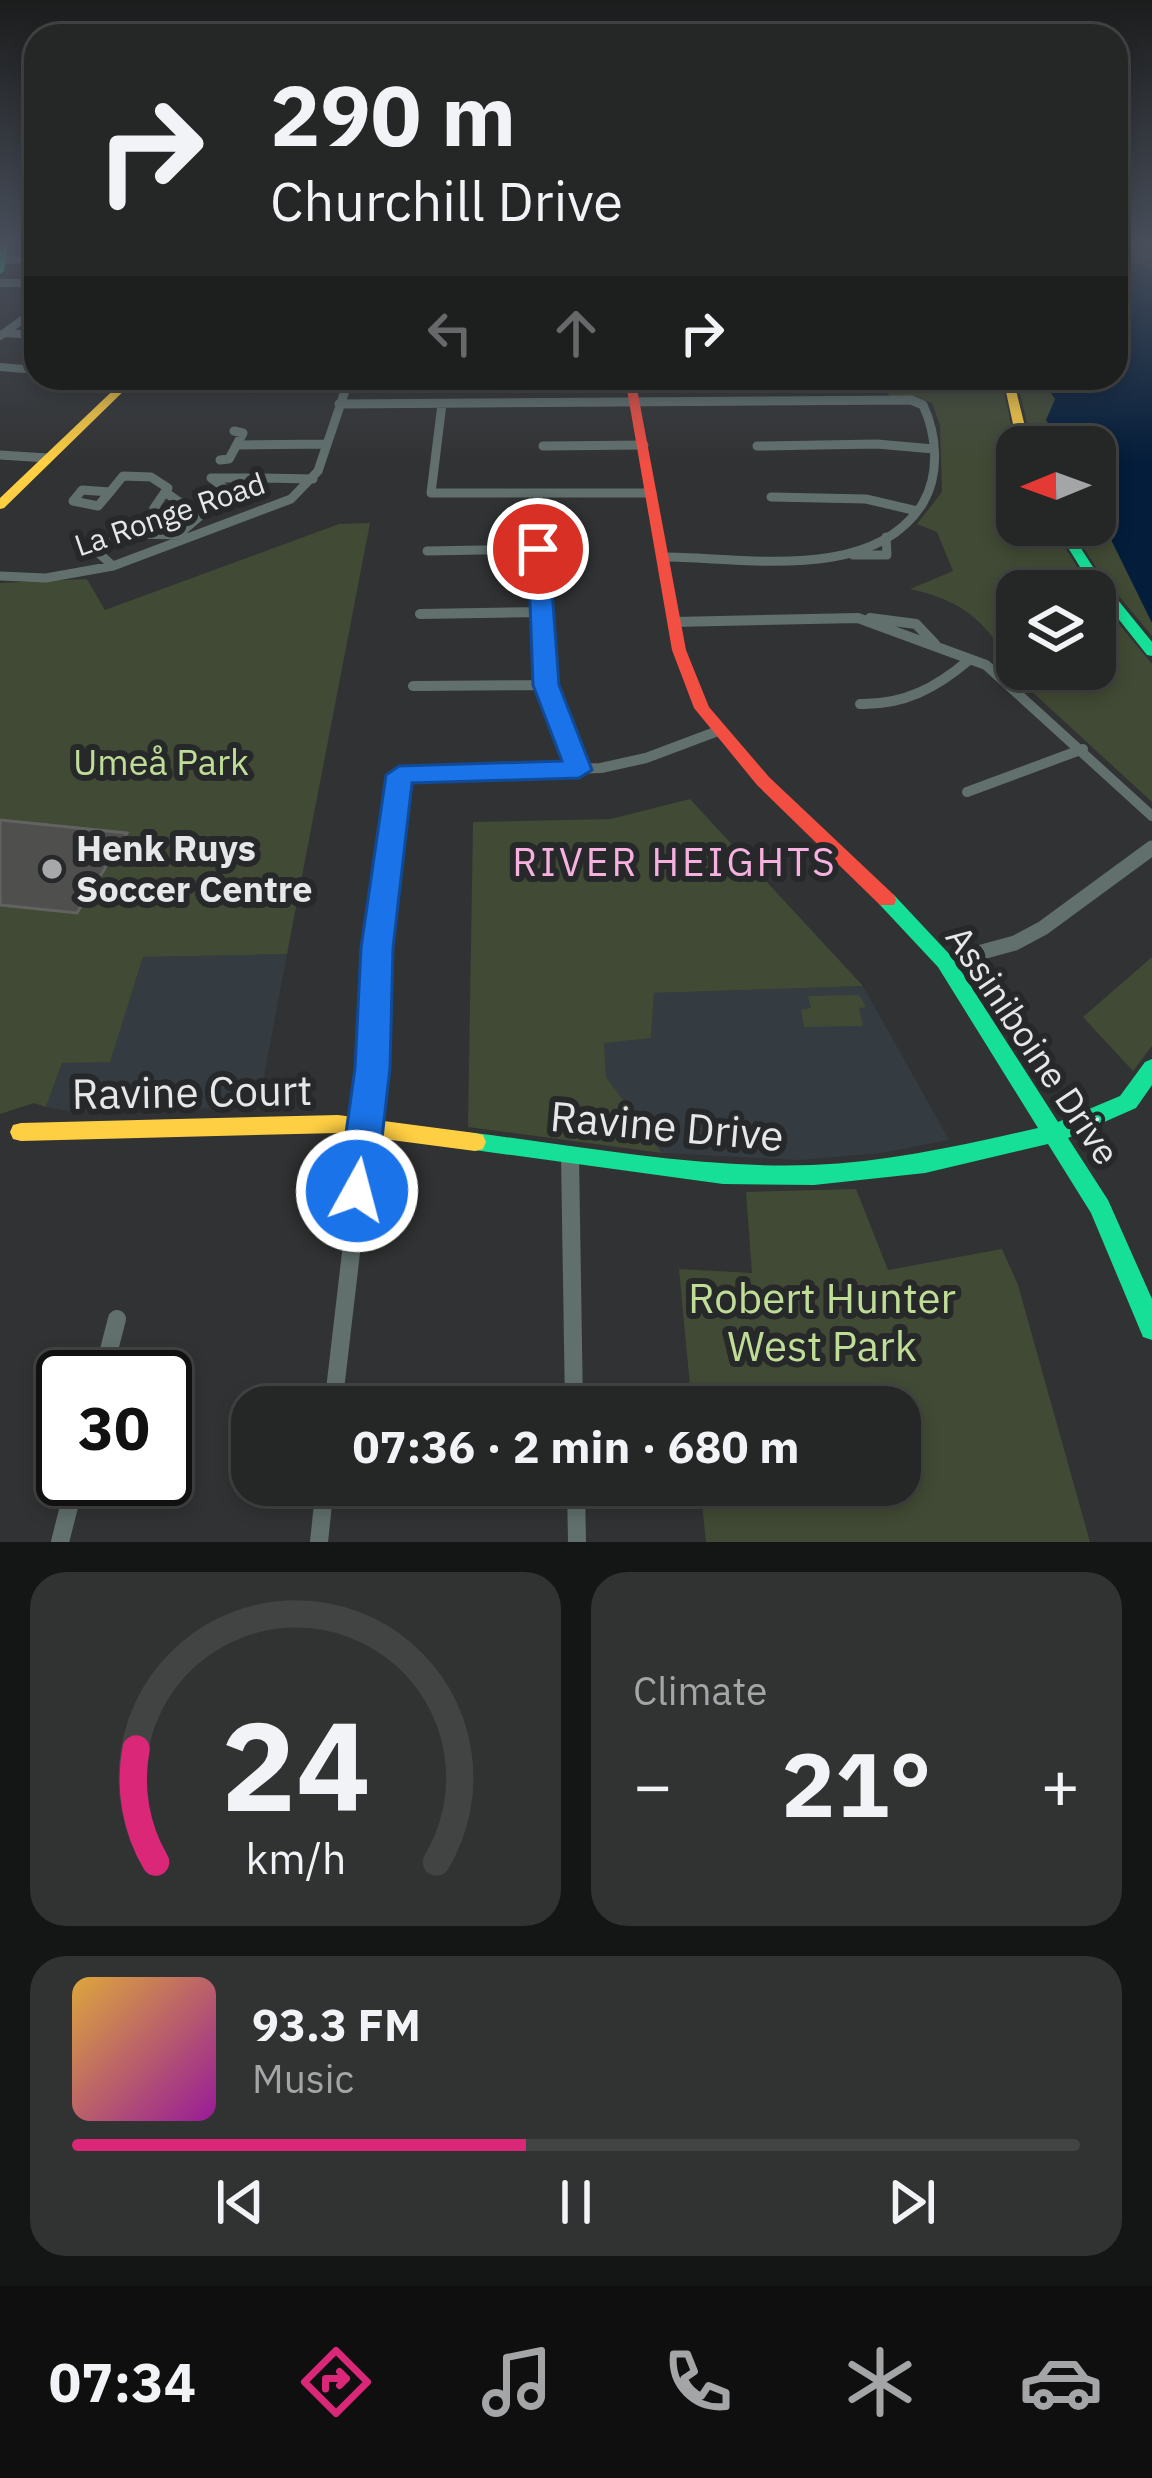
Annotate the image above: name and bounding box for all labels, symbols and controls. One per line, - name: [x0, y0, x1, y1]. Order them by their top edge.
- text: 290 m: [270, 60, 516, 169]
- icon: right: [72, 72, 228, 228]
- text: Churchill Drive: [270, 166, 623, 236]
- icon: left: [417, 300, 483, 366]
- icon: ahead: [543, 300, 609, 366]
- icon: right: [669, 300, 735, 366]
- north arrow: [996, 426, 1116, 546]
- map controls: [996, 426, 1116, 690]
- street label: La Ronge Road: [69, 463, 270, 564]
- pin: [487, 498, 589, 600]
- icon: arrive: [505, 516, 571, 582]
- button: layers: [996, 570, 1116, 690]
- park label: Umeå Park: [73, 738, 249, 785]
- place label: Henk Ruys Soccer Centre: [76, 824, 312, 912]
- district label: RIVER HEIGHTS: [512, 836, 838, 887]
- marker: Henk Ruys Soccer Centre: [39, 856, 65, 882]
- street label: Assiniboine Drive: [936, 916, 1131, 1173]
- street label: Ravine Court: [71, 1062, 313, 1121]
- street label: Ravine Drive: [548, 1088, 786, 1163]
- position arrow: [294, 1128, 420, 1254]
- park label: Robert Hunter West Park: [688, 1270, 956, 1373]
- speed limit sign: 30: [36, 1350, 192, 1506]
- text: 07:36 · 2 min · 680 m: [353, 1417, 799, 1475]
- text: Climate: [633, 1665, 767, 1716]
- text: 24: [221, 1683, 370, 1845]
- text: 21°: [781, 1725, 932, 1842]
- text: −: [633, 1741, 673, 1827]
- text: +: [1040, 1741, 1080, 1827]
- text: km/h: [245, 1830, 346, 1886]
- text: 93.3 FM: [252, 1995, 421, 2053]
- text: Music: [252, 2053, 354, 2104]
- icon: previous: [207, 2169, 273, 2235]
- icon: pause: [543, 2169, 609, 2235]
- icon: next: [879, 2169, 945, 2235]
- icon: directions: [294, 2340, 378, 2424]
- icon: music: [475, 2340, 559, 2424]
- icon: phone: [656, 2340, 740, 2424]
- icon: climate: [838, 2340, 922, 2424]
- icon: car: [1019, 2340, 1103, 2424]
- text: 07:34: [49, 2347, 196, 2417]

